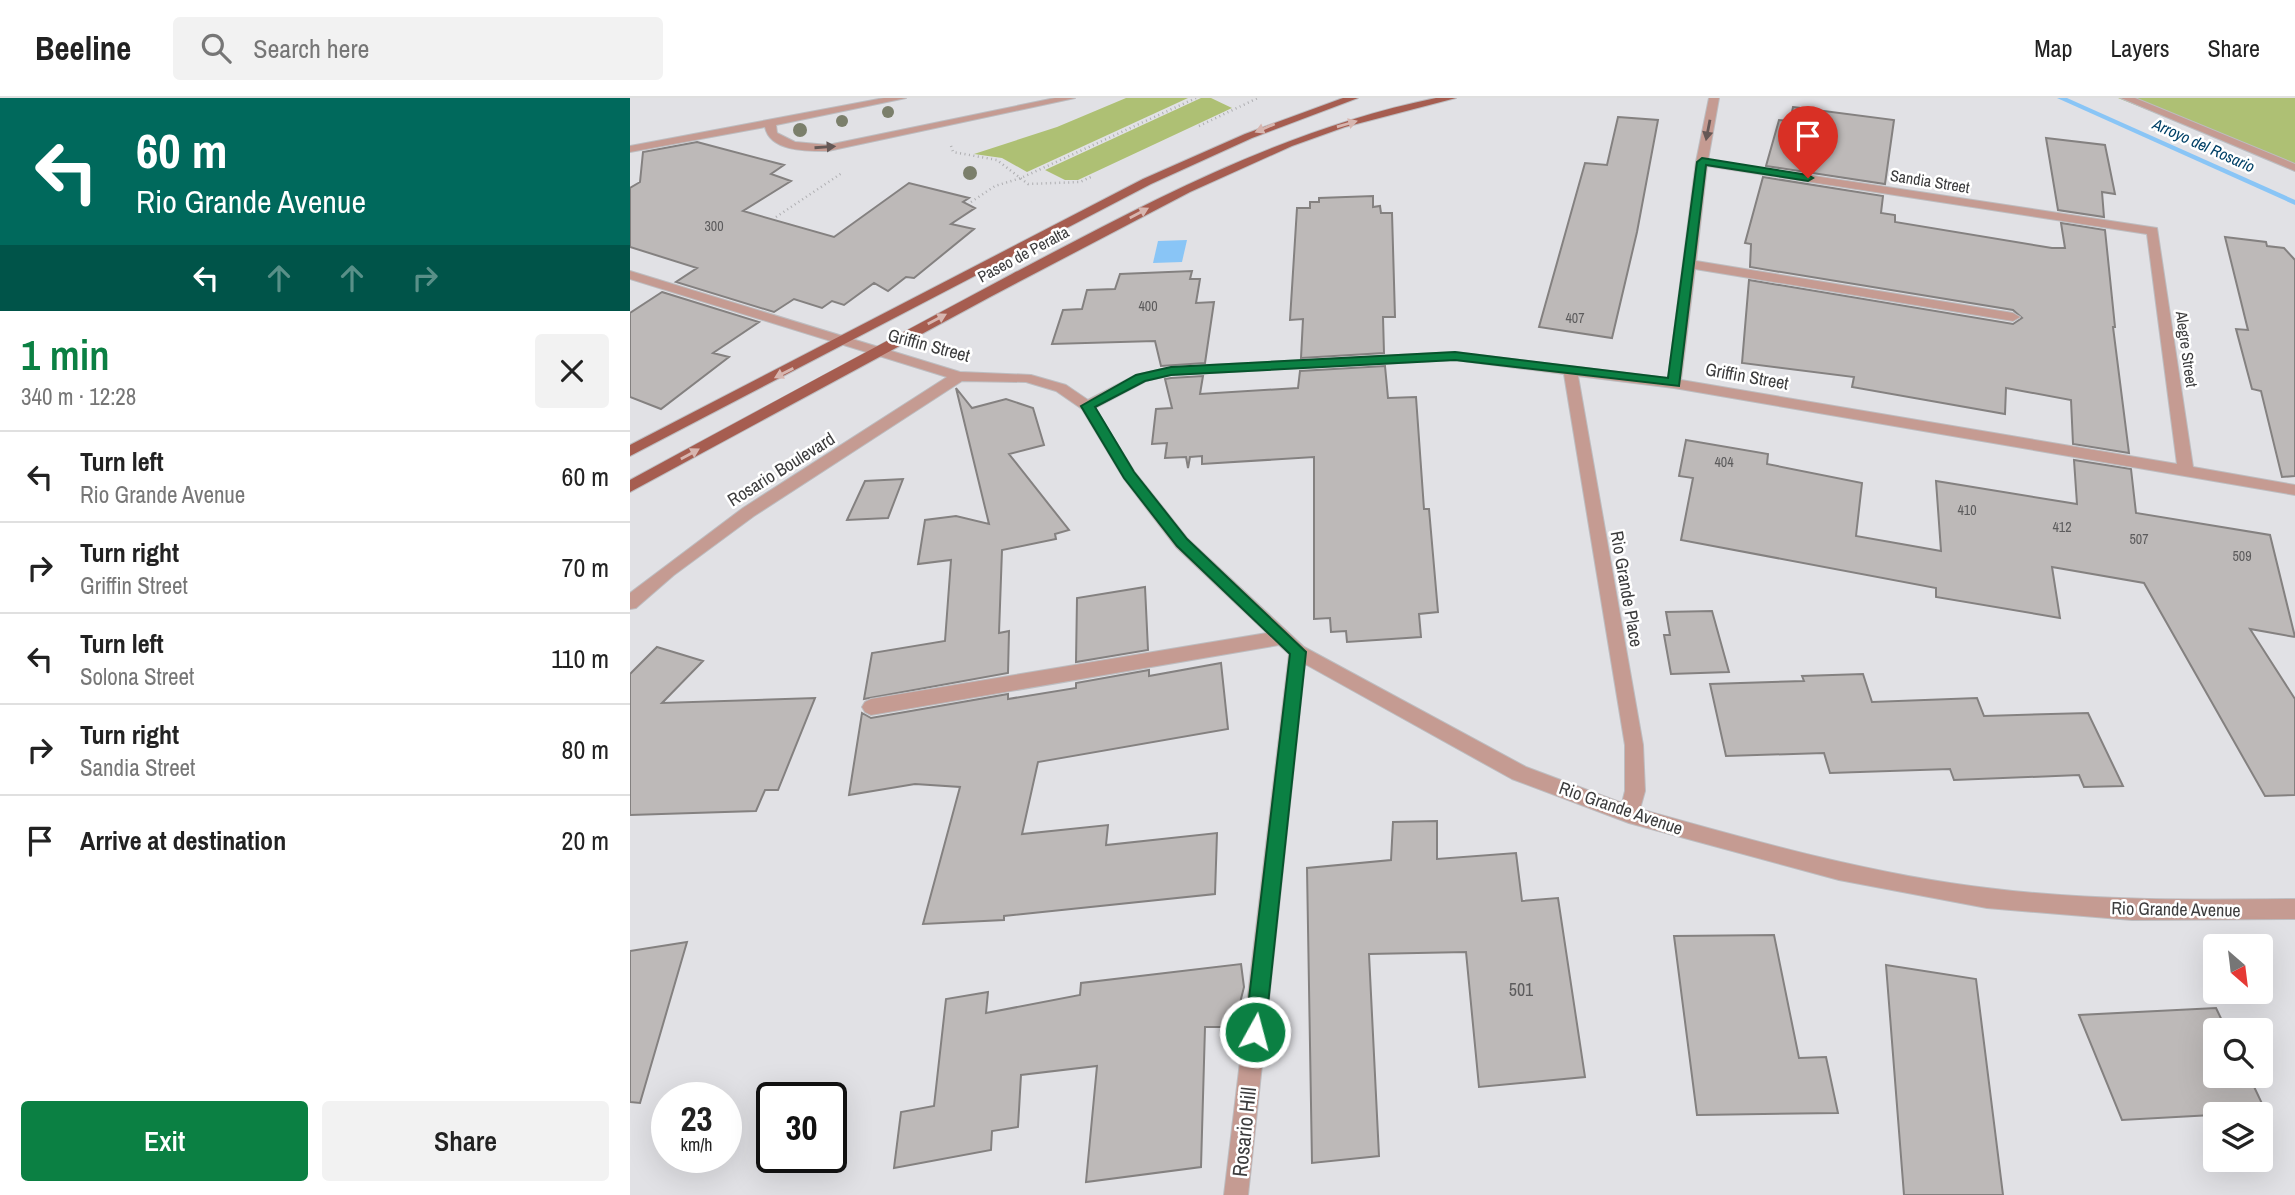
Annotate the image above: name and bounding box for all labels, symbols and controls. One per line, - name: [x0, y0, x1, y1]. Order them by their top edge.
- search box: [173, 17, 663, 80]
- text: Beeline: [35, 26, 131, 70]
- icon: search: [197, 29, 235, 67]
- text: Search here: [253, 31, 369, 66]
- text: Map: [2034, 32, 2072, 64]
- text: Layers: [2110, 32, 2169, 64]
- text: Share: [2207, 32, 2260, 64]
- pin: [1778, 106, 1838, 178]
- water label: Arroyo del Rosario: [2149, 112, 2258, 177]
- text: 60 m: [136, 117, 228, 183]
- icon: arrive: [1789, 117, 1827, 155]
- one-way arrow: [1336, 118, 1358, 129]
- one-way arrow: [1702, 119, 1713, 141]
- one-way arrow: [1255, 122, 1275, 134]
- icon: left: [21, 126, 112, 217]
- one-way arrow: [814, 141, 836, 152]
- street label: Sandia Street: [1889, 164, 1972, 198]
- text: Rio Grande Avenue: [136, 180, 366, 223]
- one-way arrow: [1129, 207, 1148, 219]
- house number: 300: [704, 217, 724, 235]
- street label: Paseo de Peralta: [973, 220, 1073, 287]
- icon: left: [187, 259, 225, 297]
- icon: ahead: [260, 259, 298, 297]
- icon: ahead: [333, 259, 371, 297]
- icon: right: [406, 259, 444, 297]
- house number: 400: [1138, 297, 1158, 315]
- house number: 407: [1565, 309, 1585, 327]
- street label: Alegre Street: [2171, 309, 2203, 389]
- one-way arrow: [927, 313, 947, 325]
- street label: Griffin Street: [885, 322, 973, 368]
- text: 1 min: [21, 327, 110, 383]
- button: close: [535, 334, 609, 408]
- street label: Griffin Street: [1703, 356, 1791, 396]
- one-way arrow: [774, 367, 794, 378]
- text: 340 m · 12:28: [21, 381, 136, 412]
- street label: Rosario Boulevard: [723, 426, 839, 512]
- text: Turn left: [80, 444, 164, 479]
- one-way arrow: [680, 448, 700, 460]
- house number: 404: [1714, 453, 1734, 471]
- icon: left: [21, 458, 59, 496]
- text: 60 m: [562, 459, 609, 494]
- text: Rio Grande Avenue: [80, 479, 245, 510]
- house number: 410: [1957, 501, 1977, 519]
- house number: 412: [2052, 518, 2072, 536]
- street label: Rio Grande Place: [1605, 529, 1649, 649]
- house number: 507: [2129, 530, 2149, 548]
- text: Turn right: [80, 535, 179, 570]
- house number: 509: [2232, 547, 2252, 565]
- icon: right: [21, 549, 59, 587]
- text: 70 m: [562, 550, 609, 585]
- text: Griffin Street: [80, 570, 188, 601]
- text: Turn left: [80, 626, 164, 661]
- icon: left: [21, 640, 59, 678]
- text: 110 m: [551, 641, 609, 676]
- text: Solona Street: [80, 661, 194, 692]
- text: Turn right: [80, 717, 179, 752]
- icon: right: [21, 731, 59, 769]
- text: 80 m: [562, 732, 609, 767]
- text: Sandia Street: [80, 752, 195, 783]
- street label: Rio Grande Avenue: [1556, 775, 1686, 841]
- icon: arrive: [21, 822, 59, 860]
- text: Arrive at destination: [80, 823, 286, 858]
- text: 20 m: [562, 823, 609, 858]
- street label: Rio Grande Avenue: [2111, 895, 2241, 923]
- north arrow: [2203, 934, 2273, 1004]
- map controls: [2203, 934, 2273, 1172]
- house number: 501: [1509, 977, 1534, 1002]
- position arrow: [1218, 995, 1292, 1069]
- button: search: [2203, 1018, 2273, 1088]
- speed limit sign: 30: [756, 1082, 847, 1173]
- street label: Rosario Hill: [1225, 1086, 1263, 1178]
- text: 23: [681, 1095, 712, 1142]
- button: Exit: [21, 1101, 308, 1181]
- button: Share: [322, 1101, 609, 1181]
- button: layers: [2203, 1102, 2273, 1172]
- text: km/h: [681, 1132, 713, 1157]

